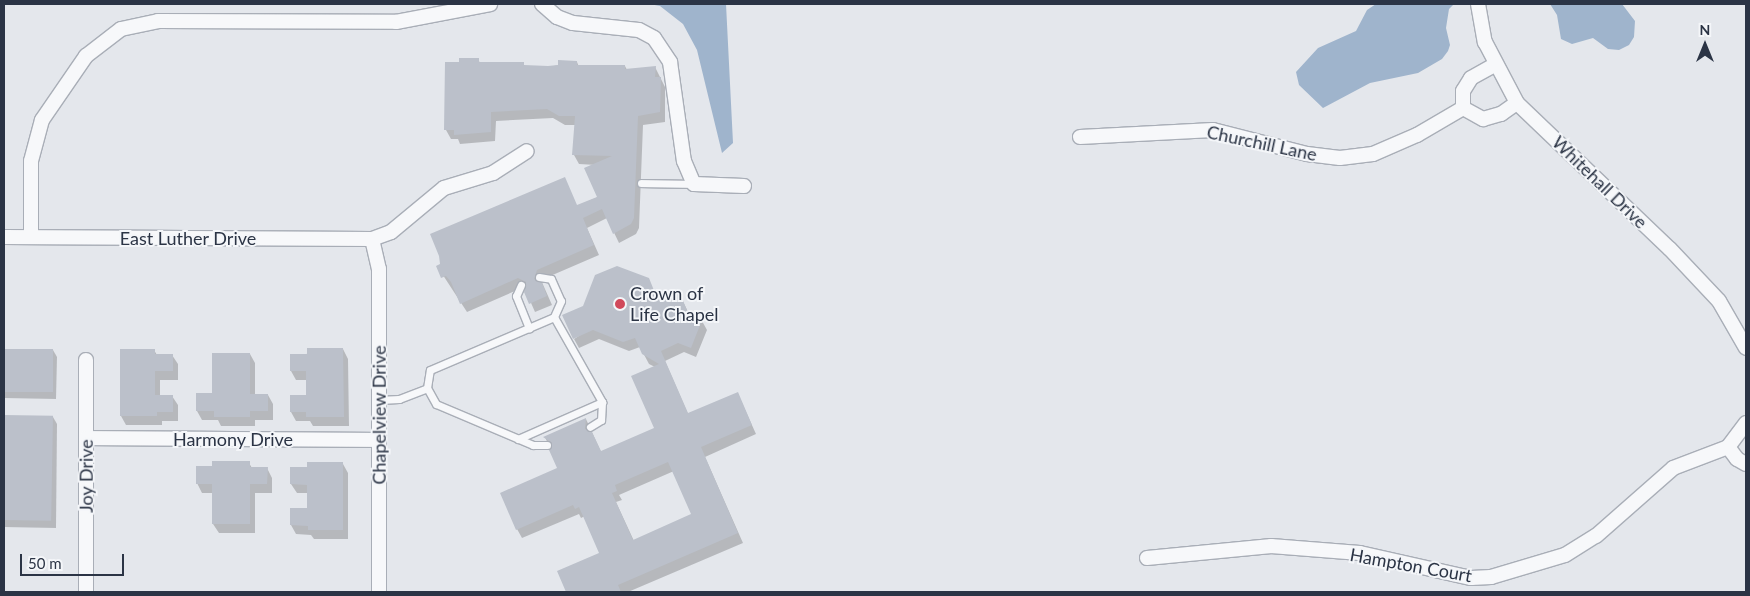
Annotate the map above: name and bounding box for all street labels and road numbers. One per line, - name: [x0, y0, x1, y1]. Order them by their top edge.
- street label: Churchill Lane: [1205, 121, 1319, 165]
- street label: Whitehall Drive: [1548, 131, 1652, 233]
- street label: East Luther Drive: [120, 227, 256, 249]
- street label: Chapelview Drive: [368, 345, 390, 485]
- street label: Harmony Drive: [173, 428, 293, 450]
- street label: Joy Drive: [75, 439, 97, 513]
- street label: Hampton Court: [1348, 544, 1474, 586]

